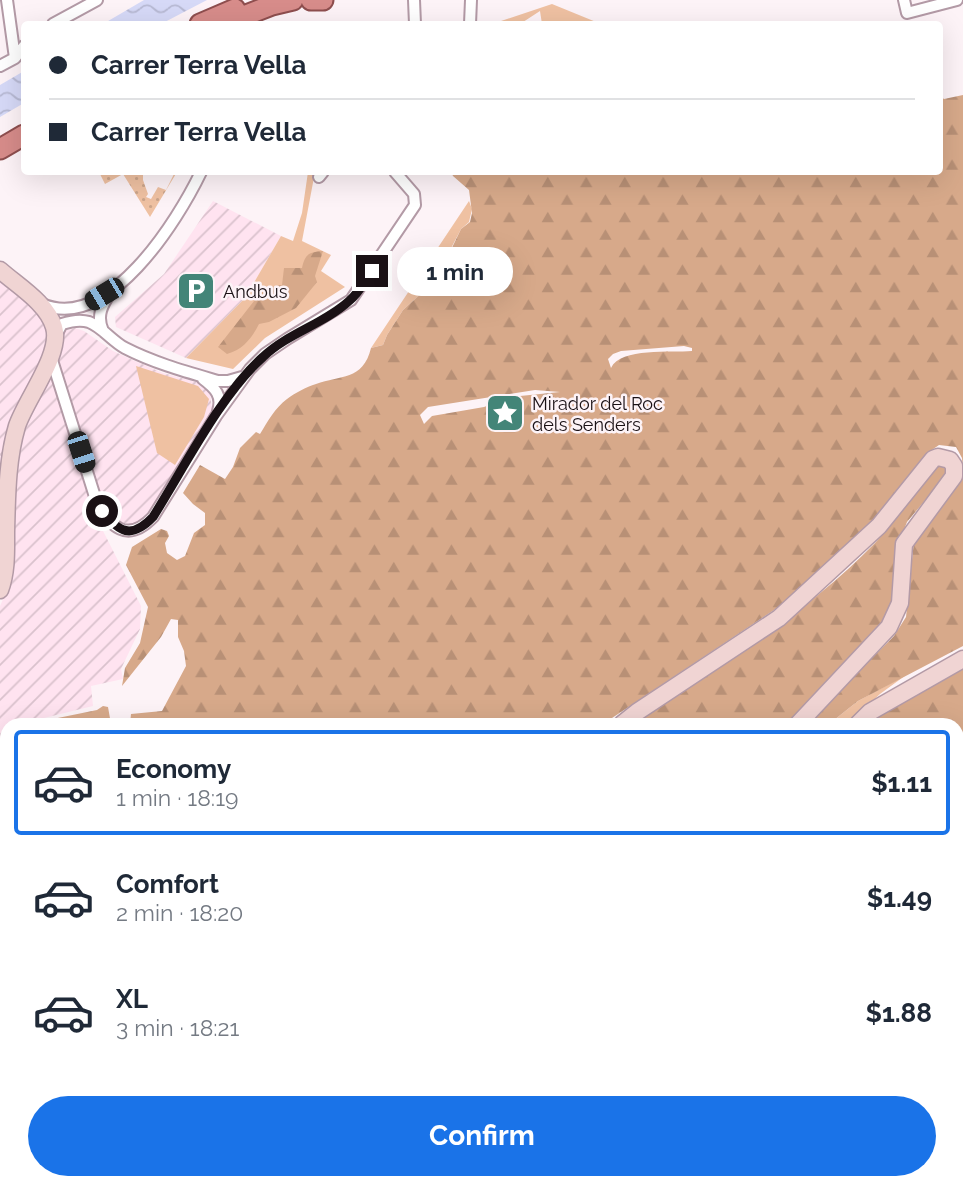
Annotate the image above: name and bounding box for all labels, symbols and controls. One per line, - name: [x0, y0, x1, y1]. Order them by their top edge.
- text: Carrer Terra Vella: [91, 50, 306, 80]
- text: Carrer Terra Vella: [91, 117, 306, 147]
- callout: 1 min: [396, 246, 512, 296]
- route end: [356, 255, 388, 287]
- text: 1 min: [426, 258, 484, 285]
- parking icon: Andbus: [175, 270, 217, 312]
- car: [81, 274, 128, 314]
- place label: Andbus: [223, 281, 288, 302]
- place icon: Mirador del Roc dels Senders: [484, 392, 526, 434]
- place label: Mirador del Roc dels Senders: [532, 393, 663, 435]
- car: [65, 429, 98, 475]
- route start: [86, 495, 118, 527]
- icon: car: [32, 751, 95, 814]
- text: Economy: [116, 754, 231, 784]
- text: $1.11: [871, 768, 932, 798]
- text: 1 min · 18:19: [116, 784, 238, 811]
- icon: car: [32, 866, 95, 929]
- text: Comfort: [116, 869, 219, 899]
- text: $1.49: [867, 883, 932, 913]
- text: 2 min · 18:20: [116, 899, 243, 926]
- icon: car: [32, 981, 95, 1044]
- text: XL: [116, 984, 148, 1014]
- text: $1.88: [865, 998, 932, 1028]
- text: 3 min · 18:21: [116, 1014, 239, 1041]
- button: Confirm: [28, 1096, 936, 1176]

